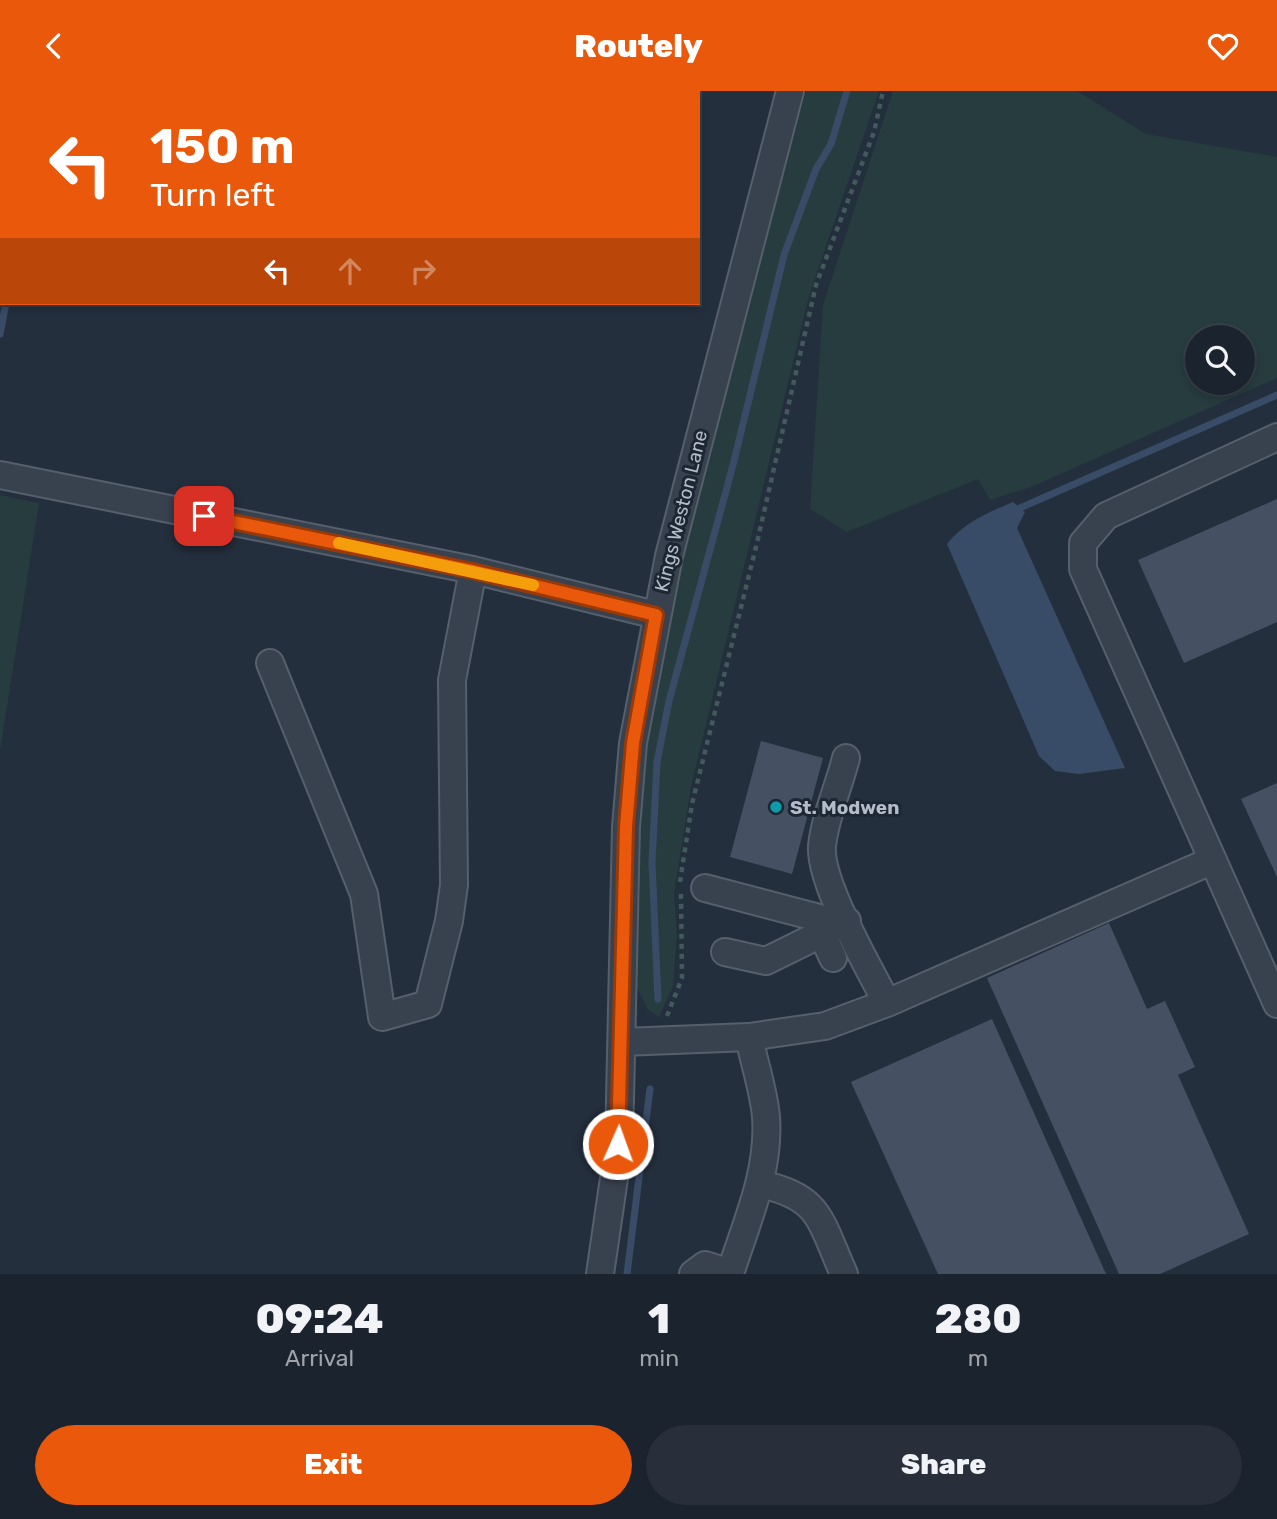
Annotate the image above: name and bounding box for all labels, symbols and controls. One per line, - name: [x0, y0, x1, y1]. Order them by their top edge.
- icon: back: [35, 27, 73, 65]
- text: Routely: [574, 27, 703, 65]
- icon: heart: [1204, 27, 1242, 65]
- text: 150 m: [150, 117, 295, 175]
- icon: left: [35, 119, 126, 210]
- text: Turn left: [150, 176, 275, 214]
- icon: left: [258, 252, 296, 290]
- icon: ahead: [331, 252, 369, 290]
- icon: right: [404, 252, 442, 290]
- map controls: [1185, 325, 1255, 395]
- button: search: [1185, 325, 1255, 395]
- street label: Kings Weston Lane: [650, 428, 712, 594]
- pin: [174, 486, 234, 546]
- icon: arrive: [185, 497, 223, 535]
- place label: St. Modwen: [790, 796, 899, 819]
- marker: St. Modwen: [768, 799, 784, 815]
- position arrow: [581, 1107, 655, 1181]
- text: 09:24: [255, 1294, 384, 1344]
- text: 1: [648, 1294, 670, 1344]
- text: 280: [935, 1294, 1022, 1344]
- text: Arrival: [285, 1344, 354, 1372]
- text: min: [639, 1344, 679, 1372]
- text: m: [968, 1344, 988, 1372]
- button: Exit: [35, 1425, 632, 1505]
- button: Share: [646, 1425, 1242, 1505]

